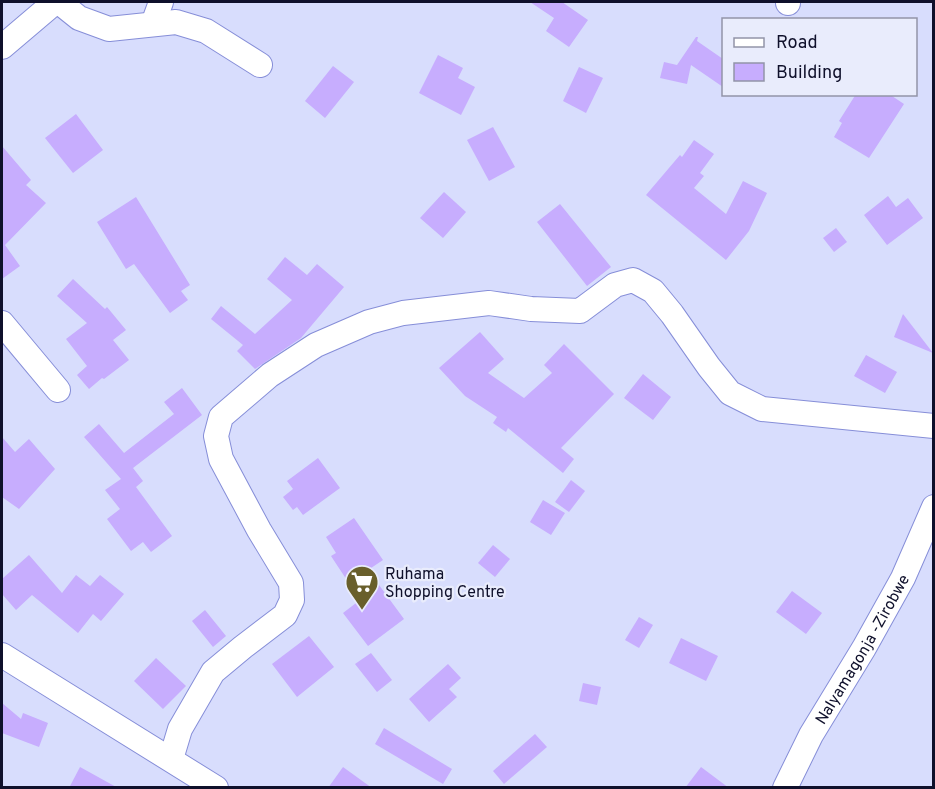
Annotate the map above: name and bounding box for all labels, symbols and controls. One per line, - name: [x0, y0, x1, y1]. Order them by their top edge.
- legend: [722, 18, 917, 96]
- text: Road: [776, 32, 818, 55]
- text: Building: [776, 62, 842, 85]
- supermarket icon: Ruhama Shopping Centre: [344, 564, 380, 611]
- place label: Ruhama Shopping Centre: [385, 565, 505, 603]
- street label: Nalyamagonja -Zirobwe: [812, 571, 915, 729]

